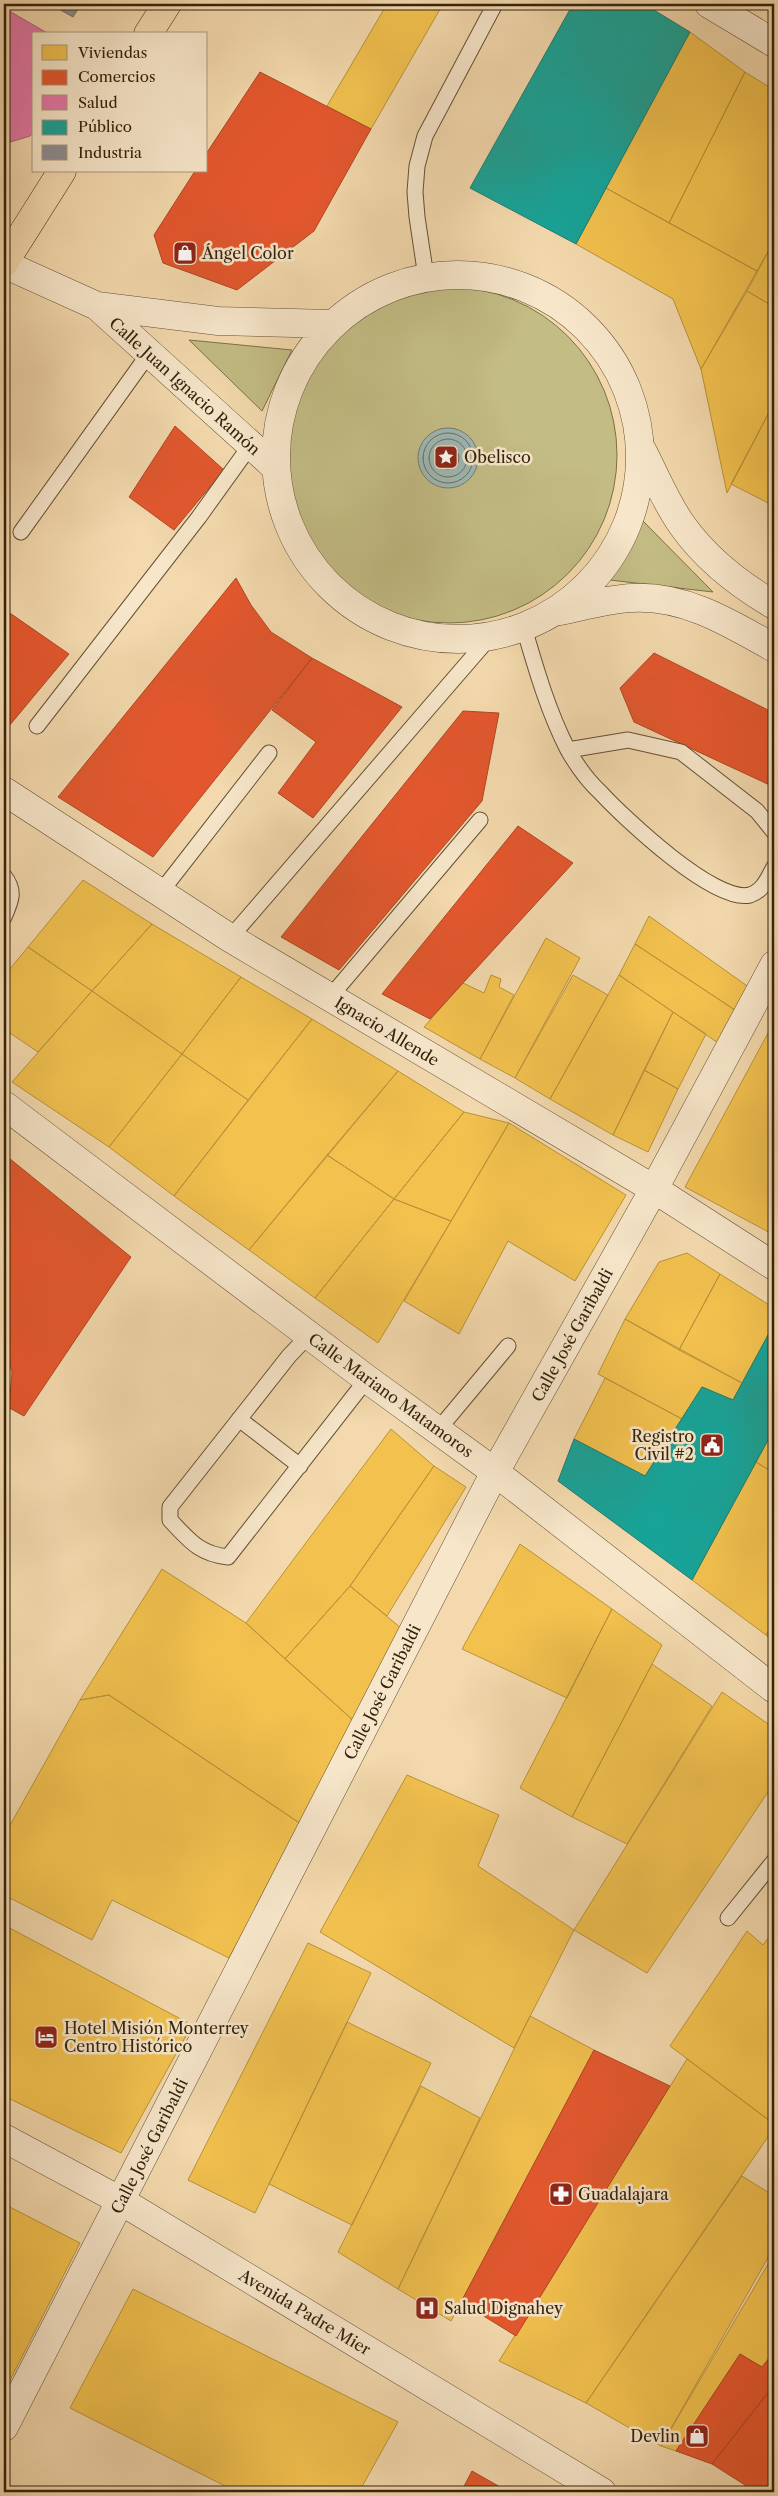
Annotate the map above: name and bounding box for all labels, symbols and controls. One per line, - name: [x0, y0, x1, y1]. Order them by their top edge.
- legend: [32, 32, 208, 172]
- text: Viviendas: [77, 43, 147, 62]
- text: Comercios: [78, 67, 155, 86]
- text: Salud: [78, 93, 118, 112]
- text: Público: [78, 117, 132, 136]
- text: Industria: [78, 143, 142, 162]
- shop icon: Ángel Color: [172, 240, 198, 266]
- place label: Ángel Color: [201, 243, 294, 263]
- street label: Calle Juan Ignacio Ramón: [105, 313, 265, 459]
- place icon: Obelisco: [433, 444, 459, 470]
- place label: Obelisco: [464, 447, 531, 467]
- street label: Ignacio Allende: [331, 992, 443, 1070]
- street label: Calle José Garibaldi: [527, 1265, 617, 1405]
- street label: Calle Mariano Matamoros: [305, 1329, 477, 1462]
- place label: Registro Civil #2: [631, 1426, 694, 1464]
- public building icon: Registro Civil #2: [699, 1432, 725, 1458]
- street label: Calle José Garibaldi: [339, 1621, 425, 1763]
- place label: Hotel Misión Monterrey Centro Histórico: [64, 2018, 250, 2056]
- hotel icon: Hotel Misión Monterrey Centro Histórico: [33, 2024, 59, 2050]
- street label: Calle José Garibaldi: [106, 2075, 192, 2217]
- pharmacy icon: Guadalajara: [548, 2181, 574, 2207]
- place label: Guadalajara: [578, 2184, 669, 2204]
- street label: Avenida Padre Mier: [235, 2264, 375, 2359]
- hospital icon: Salud Dignahey: [414, 2295, 440, 2321]
- place label: Salud Dignahey: [444, 2298, 564, 2318]
- shop icon: Devlin: [684, 2423, 710, 2449]
- place label: Devlin: [630, 2426, 680, 2446]

